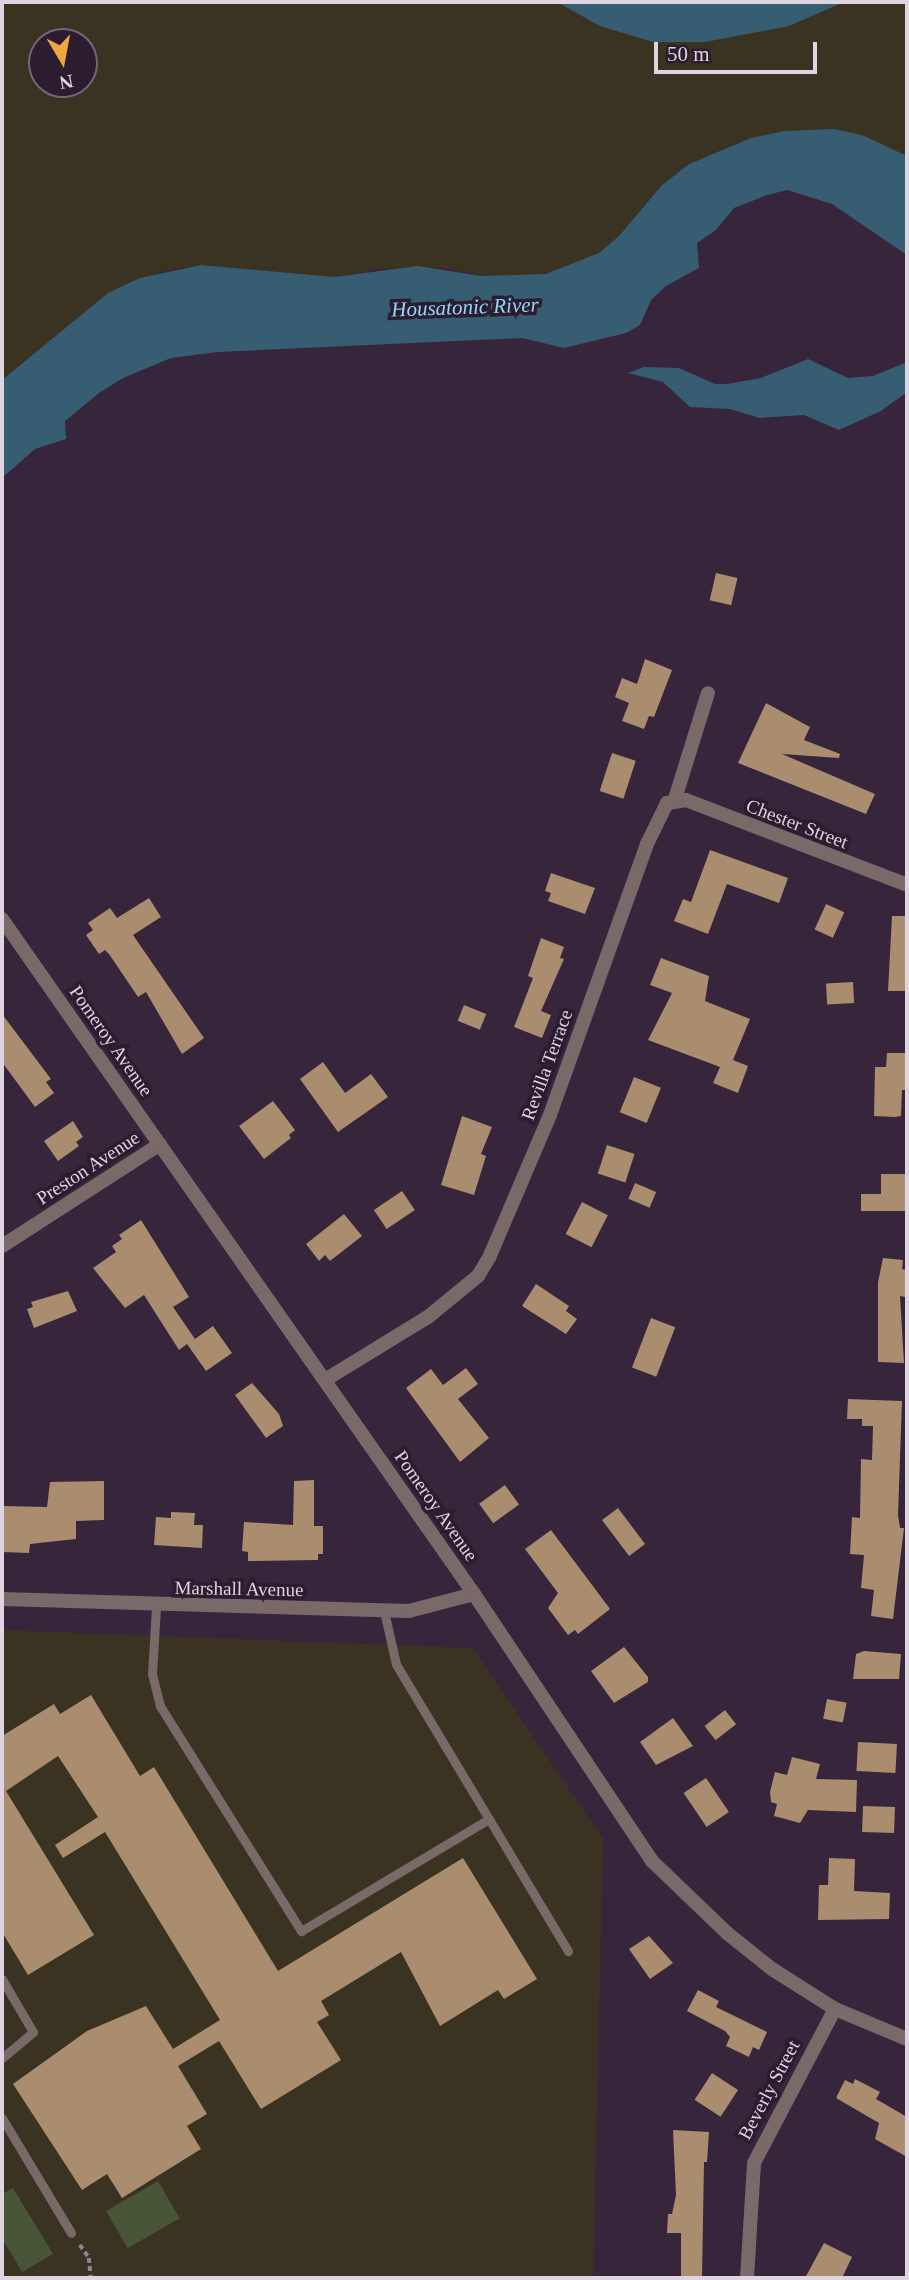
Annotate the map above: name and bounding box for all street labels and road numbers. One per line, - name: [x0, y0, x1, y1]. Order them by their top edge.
- street label: Chester Street: [743, 794, 851, 854]
- street label: Pomeroy Avenue: [64, 981, 158, 1101]
- street label: Revilla Terrace: [516, 1006, 578, 1124]
- street label: Preston Avenue: [32, 1126, 144, 1210]
- street label: Pomeroy Avenue: [389, 1446, 483, 1566]
- street label: Marshall Avenue: [174, 1576, 304, 1602]
- street label: Beverly Street: [733, 2036, 805, 2144]

